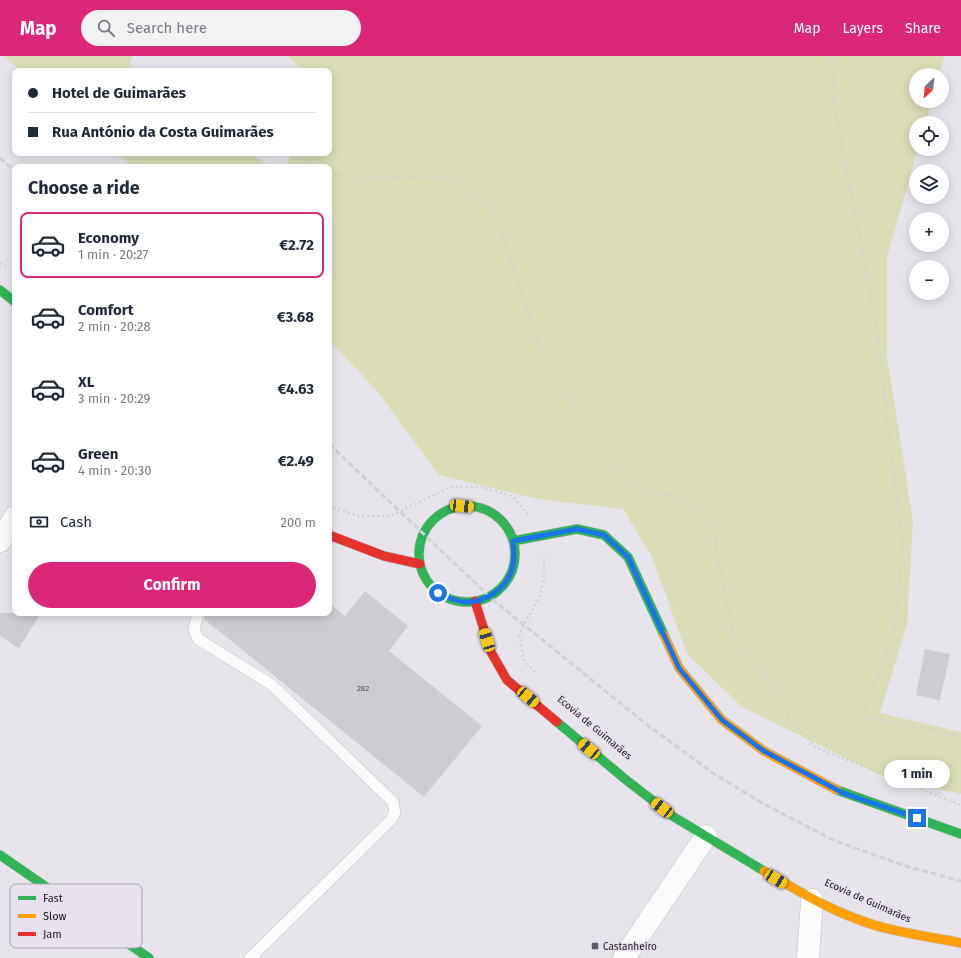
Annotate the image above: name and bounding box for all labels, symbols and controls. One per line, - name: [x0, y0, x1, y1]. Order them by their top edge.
- search box: [81, 10, 361, 46]
- text: Map: [20, 17, 57, 40]
- icon: search: [95, 17, 117, 39]
- text: Search here: [127, 19, 207, 37]
- text: Map: [794, 20, 820, 37]
- text: Layers: [842, 20, 883, 37]
- text: Share: [905, 20, 941, 37]
- north arrow: [909, 68, 949, 108]
- map controls: [909, 68, 949, 300]
- text: Hotel de Guimarães: [52, 84, 186, 102]
- button: locate: [909, 116, 949, 156]
- text: Rua António da Costa Guimarães: [52, 123, 274, 141]
- button: layers: [909, 164, 949, 204]
- text: Choose a ride: [28, 177, 140, 199]
- button: +: [909, 212, 949, 252]
- icon: car: [30, 227, 66, 263]
- text: Economy: [78, 229, 139, 247]
- text: €2.72: [279, 236, 314, 254]
- text: 1 min · 20:27: [78, 247, 148, 262]
- button: −: [909, 260, 949, 300]
- icon: car: [30, 299, 66, 335]
- text: Comfort: [78, 301, 134, 319]
- text: €3.68: [277, 308, 314, 326]
- text: 2 min · 20:28: [78, 319, 151, 334]
- icon: car: [30, 371, 66, 407]
- text: XL: [78, 373, 94, 391]
- text: €4.63: [278, 380, 314, 398]
- text: 3 min · 20:29: [78, 391, 150, 406]
- icon: car: [30, 443, 66, 479]
- text: Green: [78, 445, 118, 463]
- text: €2.49: [278, 452, 314, 470]
- text: 4 min · 20:30: [78, 463, 151, 478]
- car: [449, 499, 475, 513]
- icon: cash: [28, 511, 50, 533]
- text: Cash: [60, 513, 92, 531]
- text: 200 m: [280, 515, 316, 530]
- button: Confirm: [28, 562, 316, 608]
- route start: [429, 584, 447, 602]
- car: [478, 627, 496, 653]
- house number: 282: [357, 684, 369, 693]
- car: [515, 685, 541, 709]
- street label: Ecovia de Guimarães: [555, 693, 634, 763]
- car: [576, 737, 602, 761]
- callout: 1 min: [884, 760, 950, 788]
- text: 1 min: [901, 766, 933, 781]
- car: [649, 796, 675, 820]
- route end: [908, 809, 926, 827]
- car: [763, 868, 789, 890]
- street label: Ecovia de Guimarães: [822, 876, 913, 926]
- legend: [10, 884, 142, 948]
- text: Fast: [43, 892, 63, 905]
- text: Slow: [43, 910, 67, 923]
- text: Jam: [43, 928, 62, 941]
- marker: Castanheiro: [590, 941, 600, 951]
- place label: Castanheiro: [603, 941, 657, 953]

